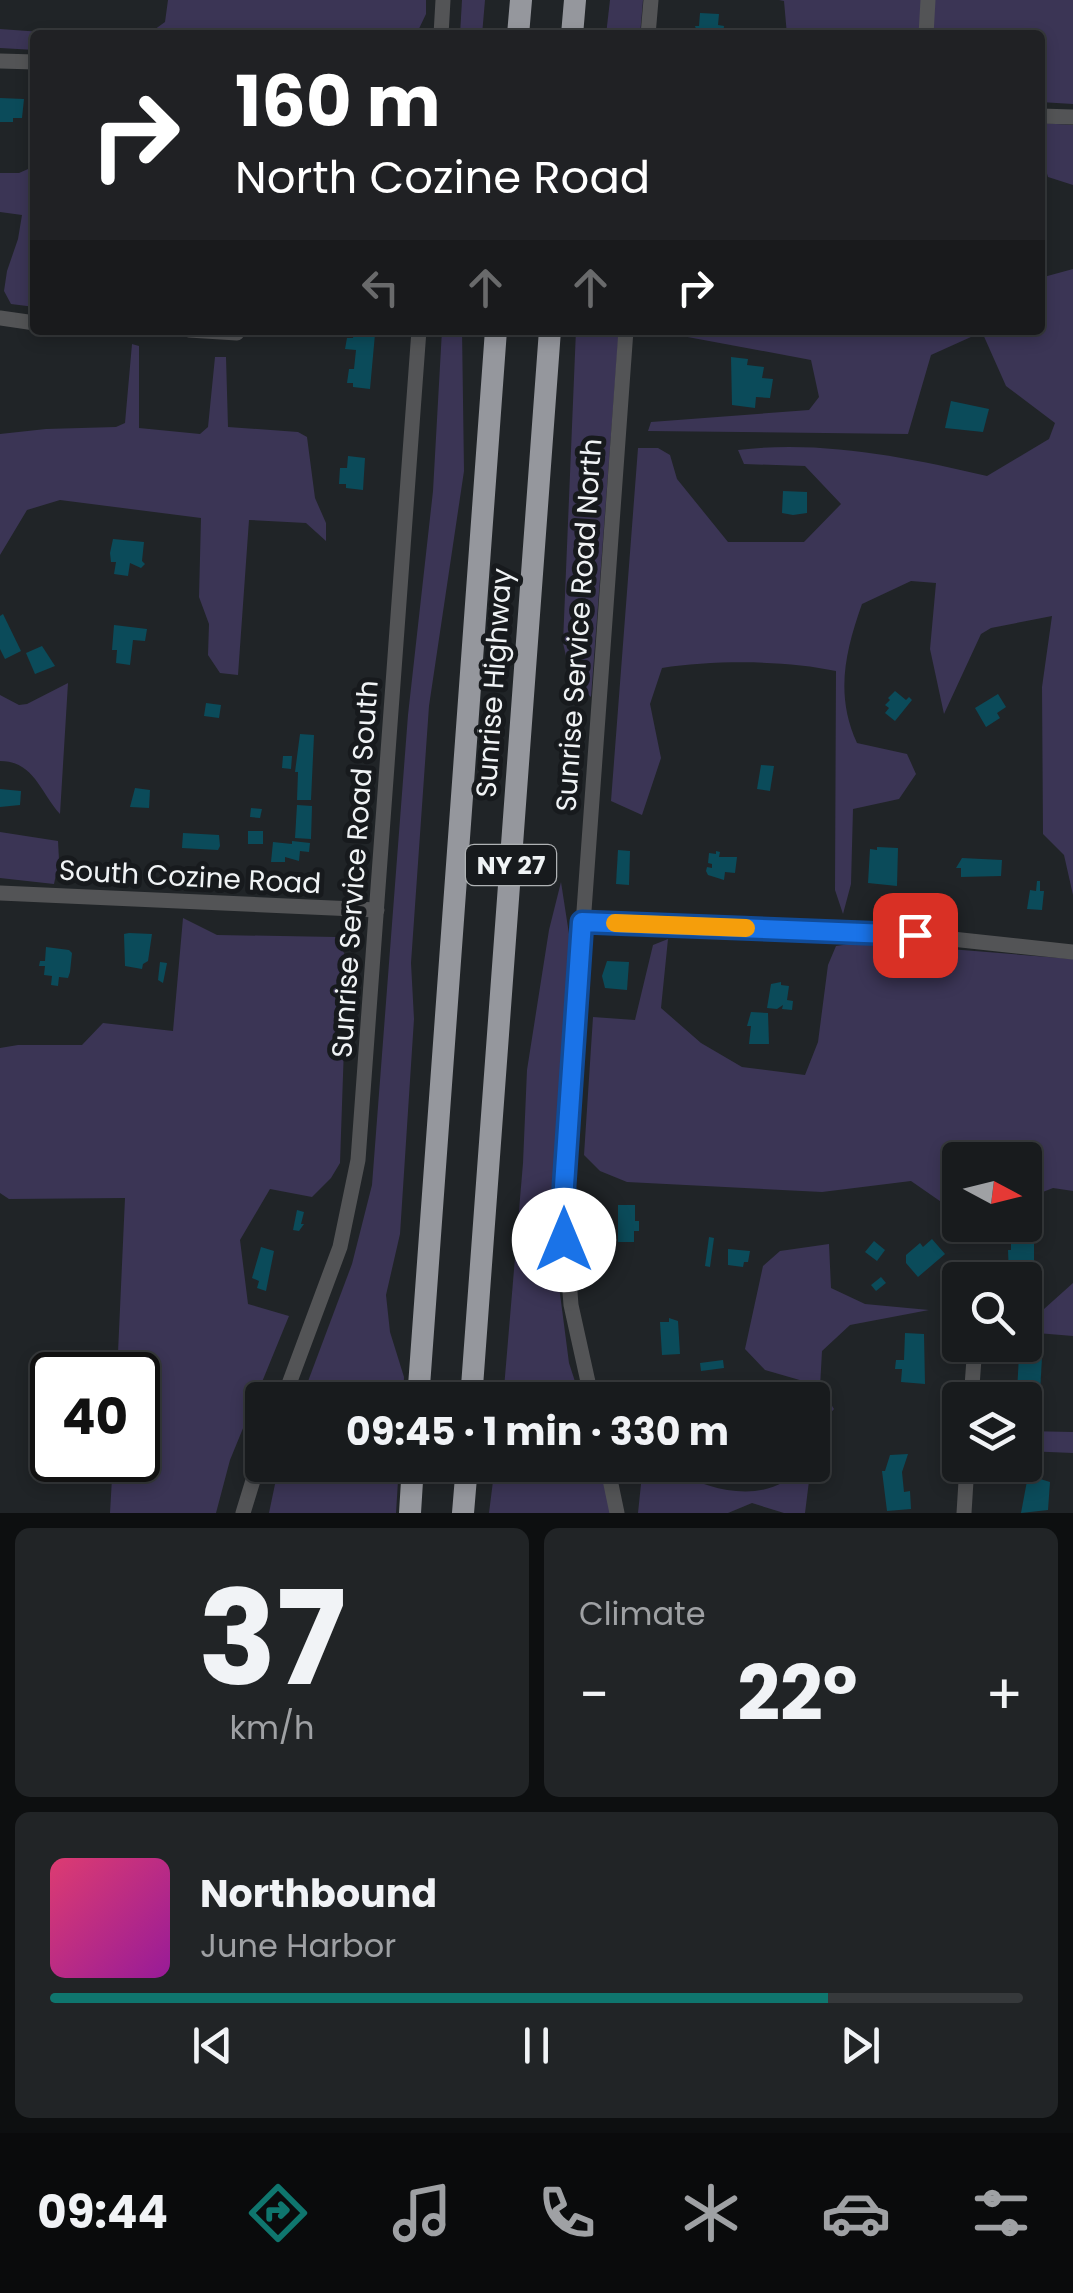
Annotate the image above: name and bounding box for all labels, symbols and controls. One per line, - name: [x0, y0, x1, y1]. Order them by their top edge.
- text: 160 m: [235, 52, 441, 151]
- icon: right: [70, 70, 200, 200]
- text: North Cozine Road: [235, 146, 650, 209]
- icon: left: [353, 260, 408, 315]
- icon: ahead: [458, 260, 513, 315]
- icon: ahead: [563, 260, 618, 315]
- icon: right: [668, 260, 723, 315]
- street label: Sunrise Service Road North: [546, 437, 612, 813]
- street label: Sunrise Highway: [467, 567, 521, 799]
- street label: Sunrise Service Road South: [322, 679, 388, 1059]
- road number: NY 27: [466, 845, 556, 885]
- street label: South Cozine Road: [58, 851, 322, 903]
- pin: [873, 893, 958, 978]
- icon: arrive: [888, 908, 943, 963]
- north arrow: [942, 1142, 1042, 1242]
- map controls: [942, 1142, 1042, 1482]
- position arrow: [512, 1188, 616, 1292]
- button: search: [942, 1262, 1042, 1362]
- speed limit sign: 40: [30, 1352, 160, 1482]
- button: layers: [942, 1382, 1042, 1482]
- text: 09:45 · 1 min · 330 m: [346, 1405, 729, 1458]
- text: 37: [198, 1547, 346, 1730]
- text: Climate: [579, 1591, 706, 1636]
- text: 22°: [737, 1641, 858, 1746]
- text: −: [579, 1656, 609, 1733]
- text: +: [985, 1656, 1023, 1733]
- text: km/h: [229, 1705, 315, 1750]
- text: Northbound: [200, 1867, 437, 1920]
- text: June Harbor: [200, 1923, 396, 1968]
- icon: previous: [185, 2018, 240, 2073]
- icon: pause: [509, 2018, 564, 2073]
- icon: next: [833, 2018, 888, 2073]
- icon: directions: [243, 2178, 313, 2248]
- icon: music: [387, 2178, 457, 2248]
- icon: phone: [532, 2178, 602, 2248]
- icon: climate: [676, 2178, 746, 2248]
- icon: car: [821, 2178, 891, 2248]
- icon: filters: [966, 2178, 1036, 2248]
- text: 09:44: [37, 2181, 168, 2244]

